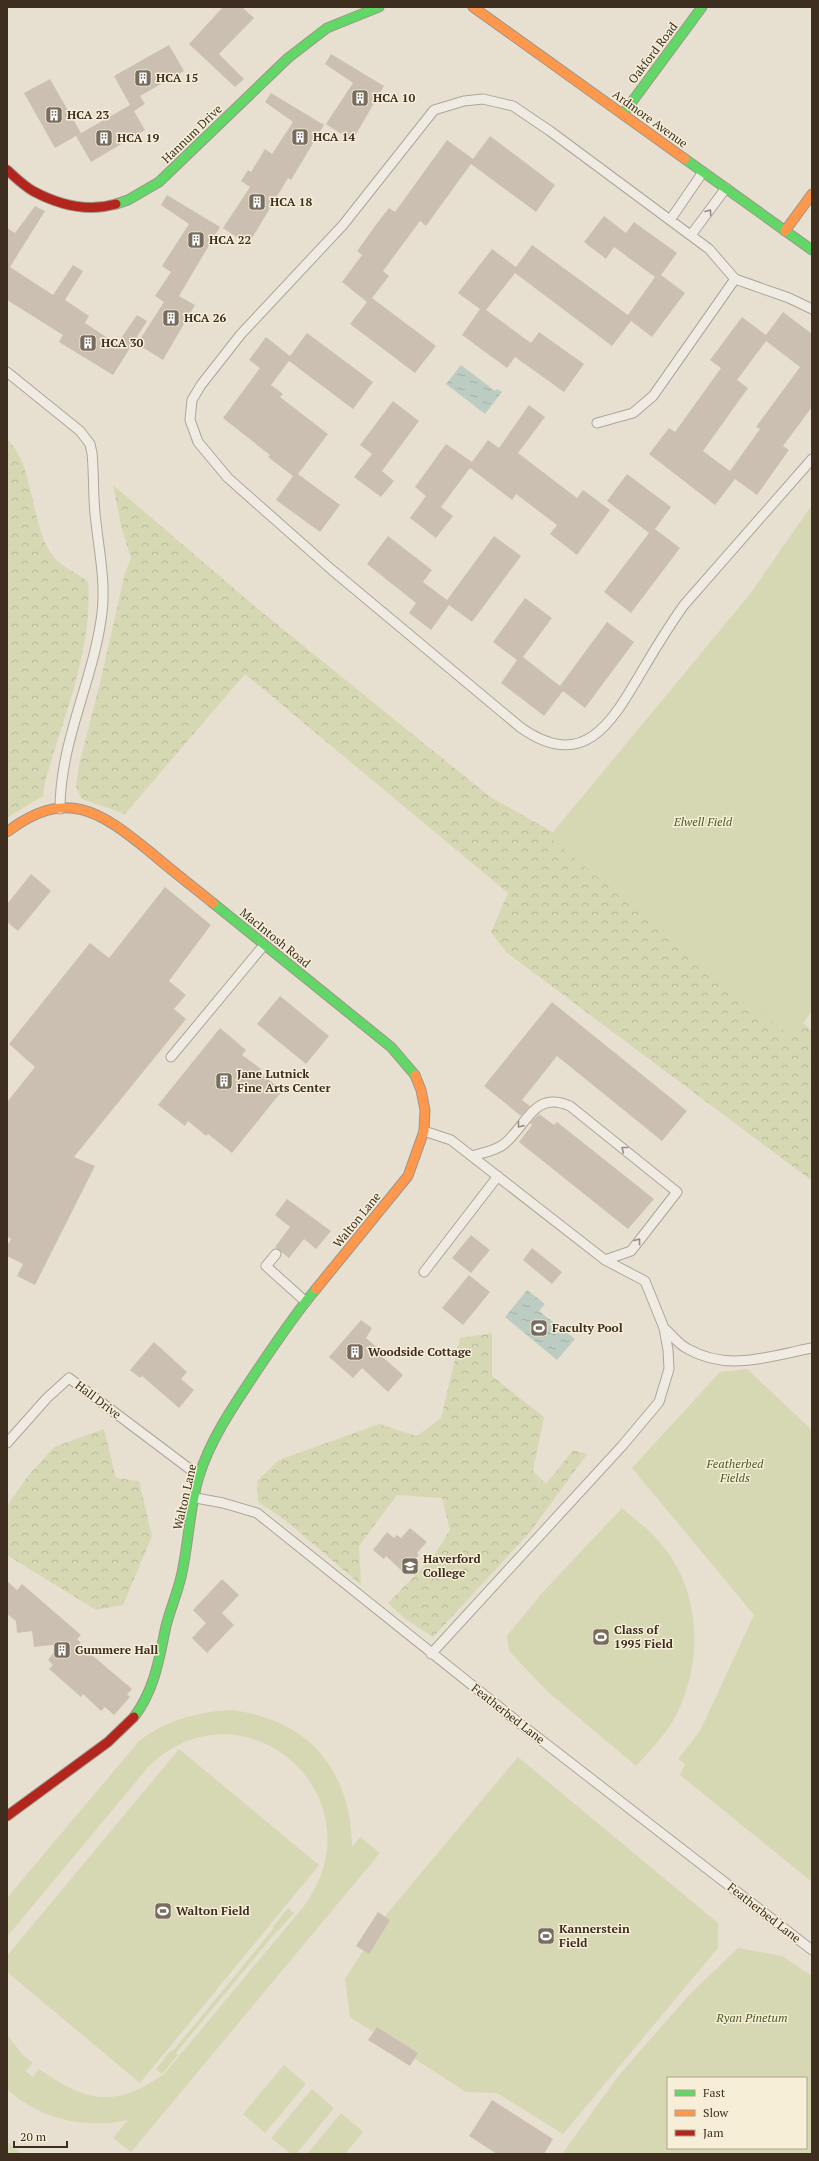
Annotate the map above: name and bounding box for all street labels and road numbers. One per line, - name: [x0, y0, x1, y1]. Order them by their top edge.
- street label: Oakford Road: [625, 19, 681, 86]
- street label: Ardmore Avenue: [610, 86, 691, 151]
- street label: Hannum Drive: [158, 101, 225, 166]
- street label: MacIntosh Road: [237, 905, 314, 971]
- street label: Walton Lane: [330, 1189, 384, 1250]
- street label: Hall Drive: [72, 1377, 124, 1422]
- street label: Walton Lane: [170, 1463, 199, 1531]
- street label: Featherbed Lane: [469, 1680, 548, 1747]
- street label: Featherbed Lane: [725, 1879, 804, 1946]

